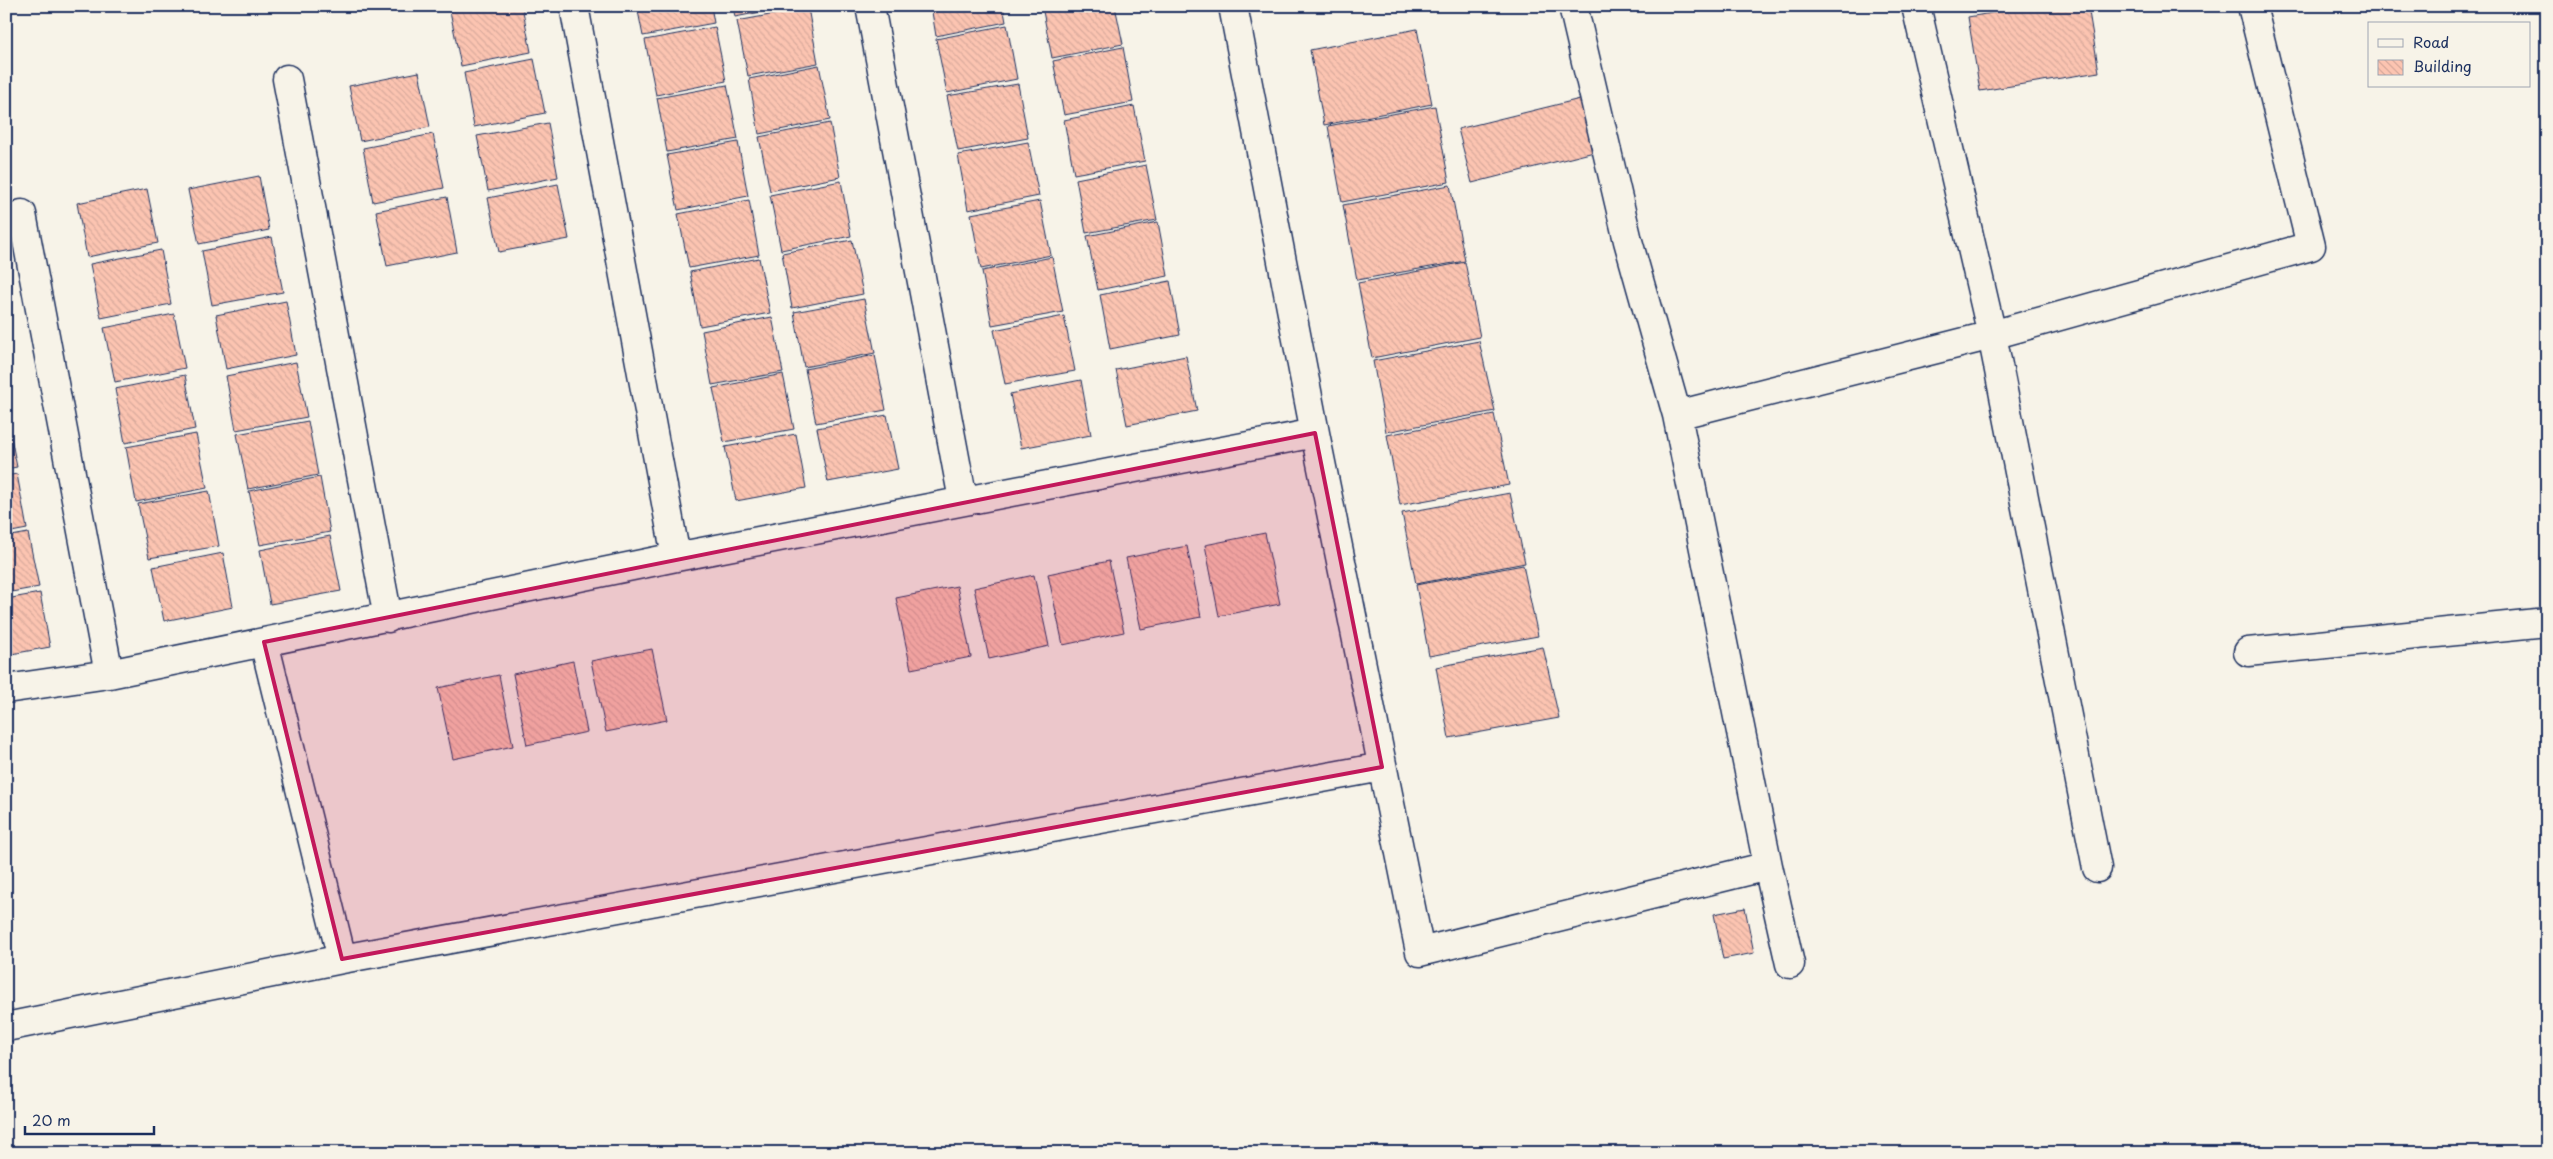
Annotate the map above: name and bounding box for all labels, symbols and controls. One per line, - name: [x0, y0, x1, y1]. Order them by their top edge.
- legend: [2368, 22, 2530, 88]
- text: Road: [2413, 30, 2449, 53]
- text: Building: [2413, 54, 2472, 77]
- scale bar: [25, 1104, 154, 1136]
- text: 20 m: [32, 1108, 71, 1131]

